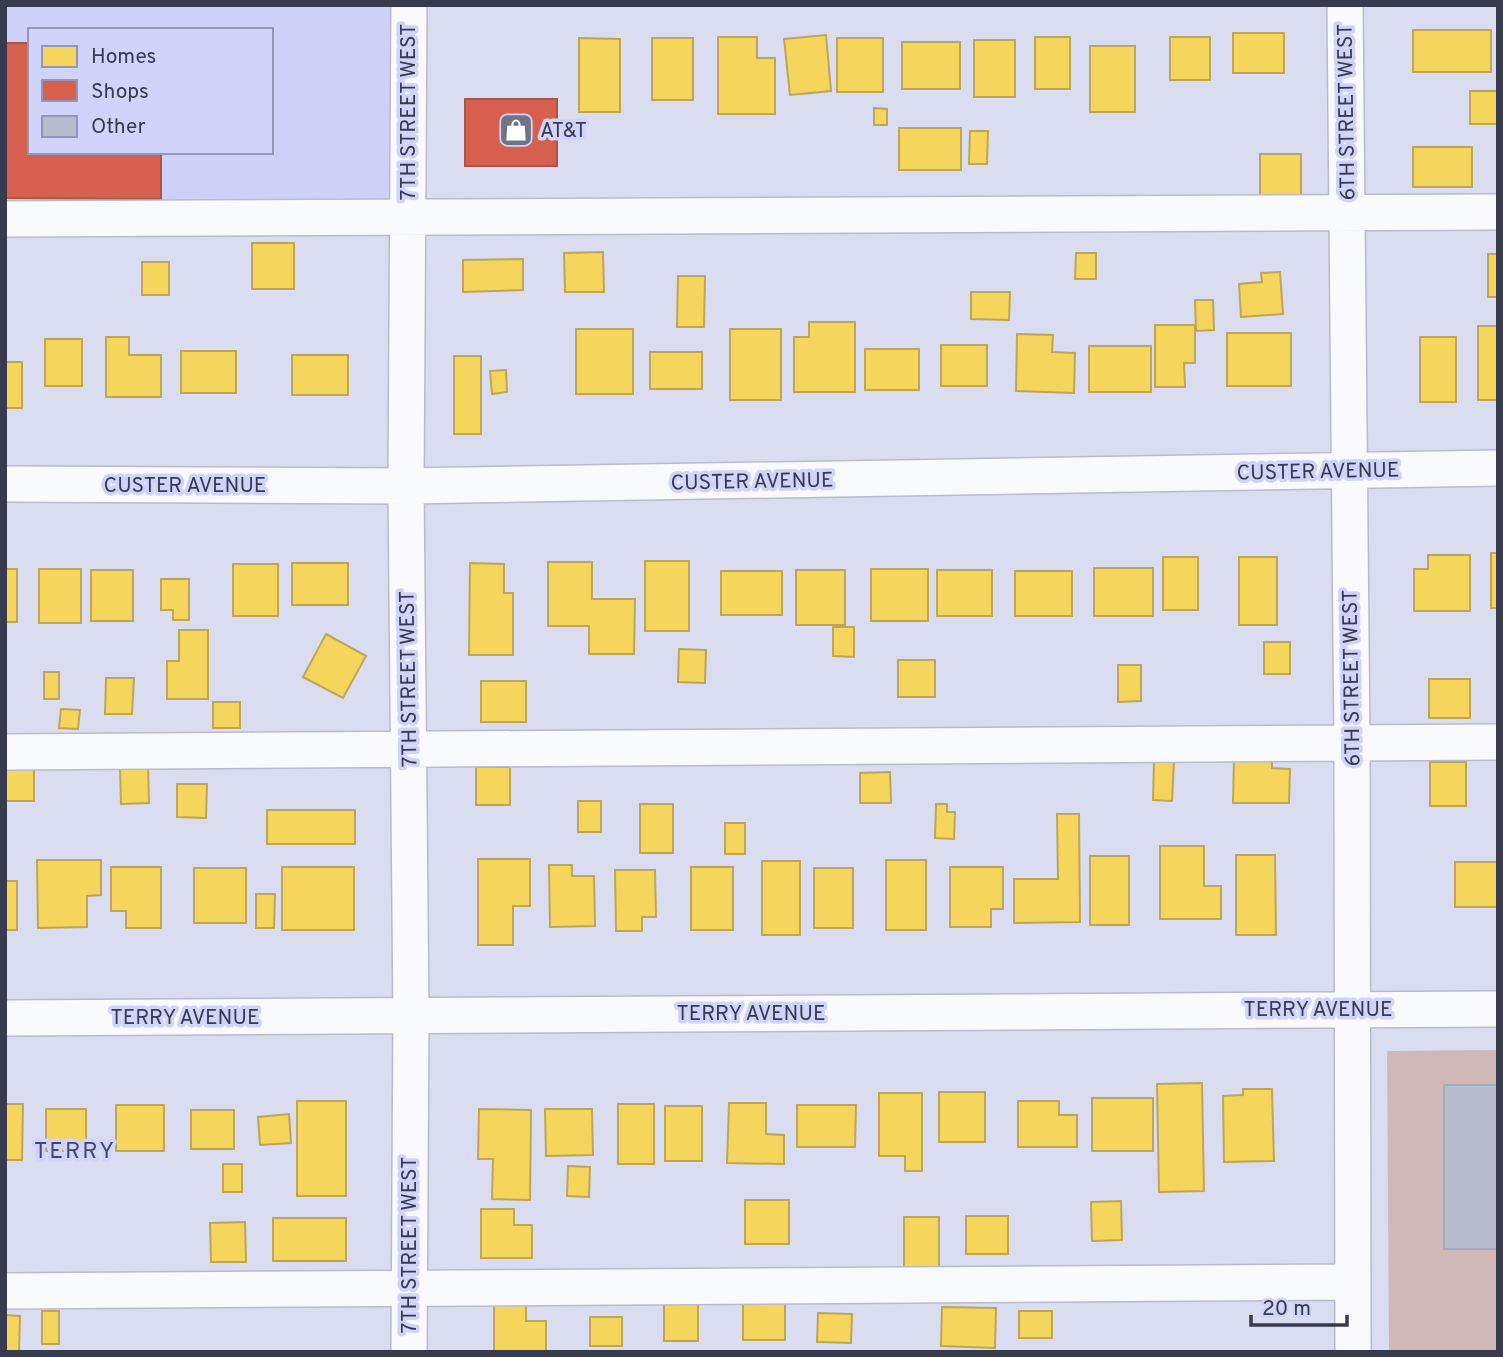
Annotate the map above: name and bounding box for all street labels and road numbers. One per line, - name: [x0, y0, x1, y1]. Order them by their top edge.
- street label: 6TH STREET WEST: [1332, 23, 1363, 201]
- street label: 7TH STREET WEST: [396, 24, 423, 200]
- street label: CUSTER AVENUE: [1236, 458, 1400, 487]
- street label: CUSTER AVENUE: [670, 468, 834, 497]
- street label: CUSTER AVENUE: [104, 473, 266, 500]
- street label: 6TH STREET WEST: [1337, 589, 1368, 767]
- street label: 7TH STREET WEST: [394, 590, 425, 768]
- street label: TERRY AVENUE: [1244, 997, 1392, 1024]
- street label: TERRY AVENUE: [677, 1001, 825, 1028]
- street label: TERRY AVENUE: [111, 1005, 259, 1032]
- street label: 7TH STREET WEST: [397, 1157, 424, 1333]

